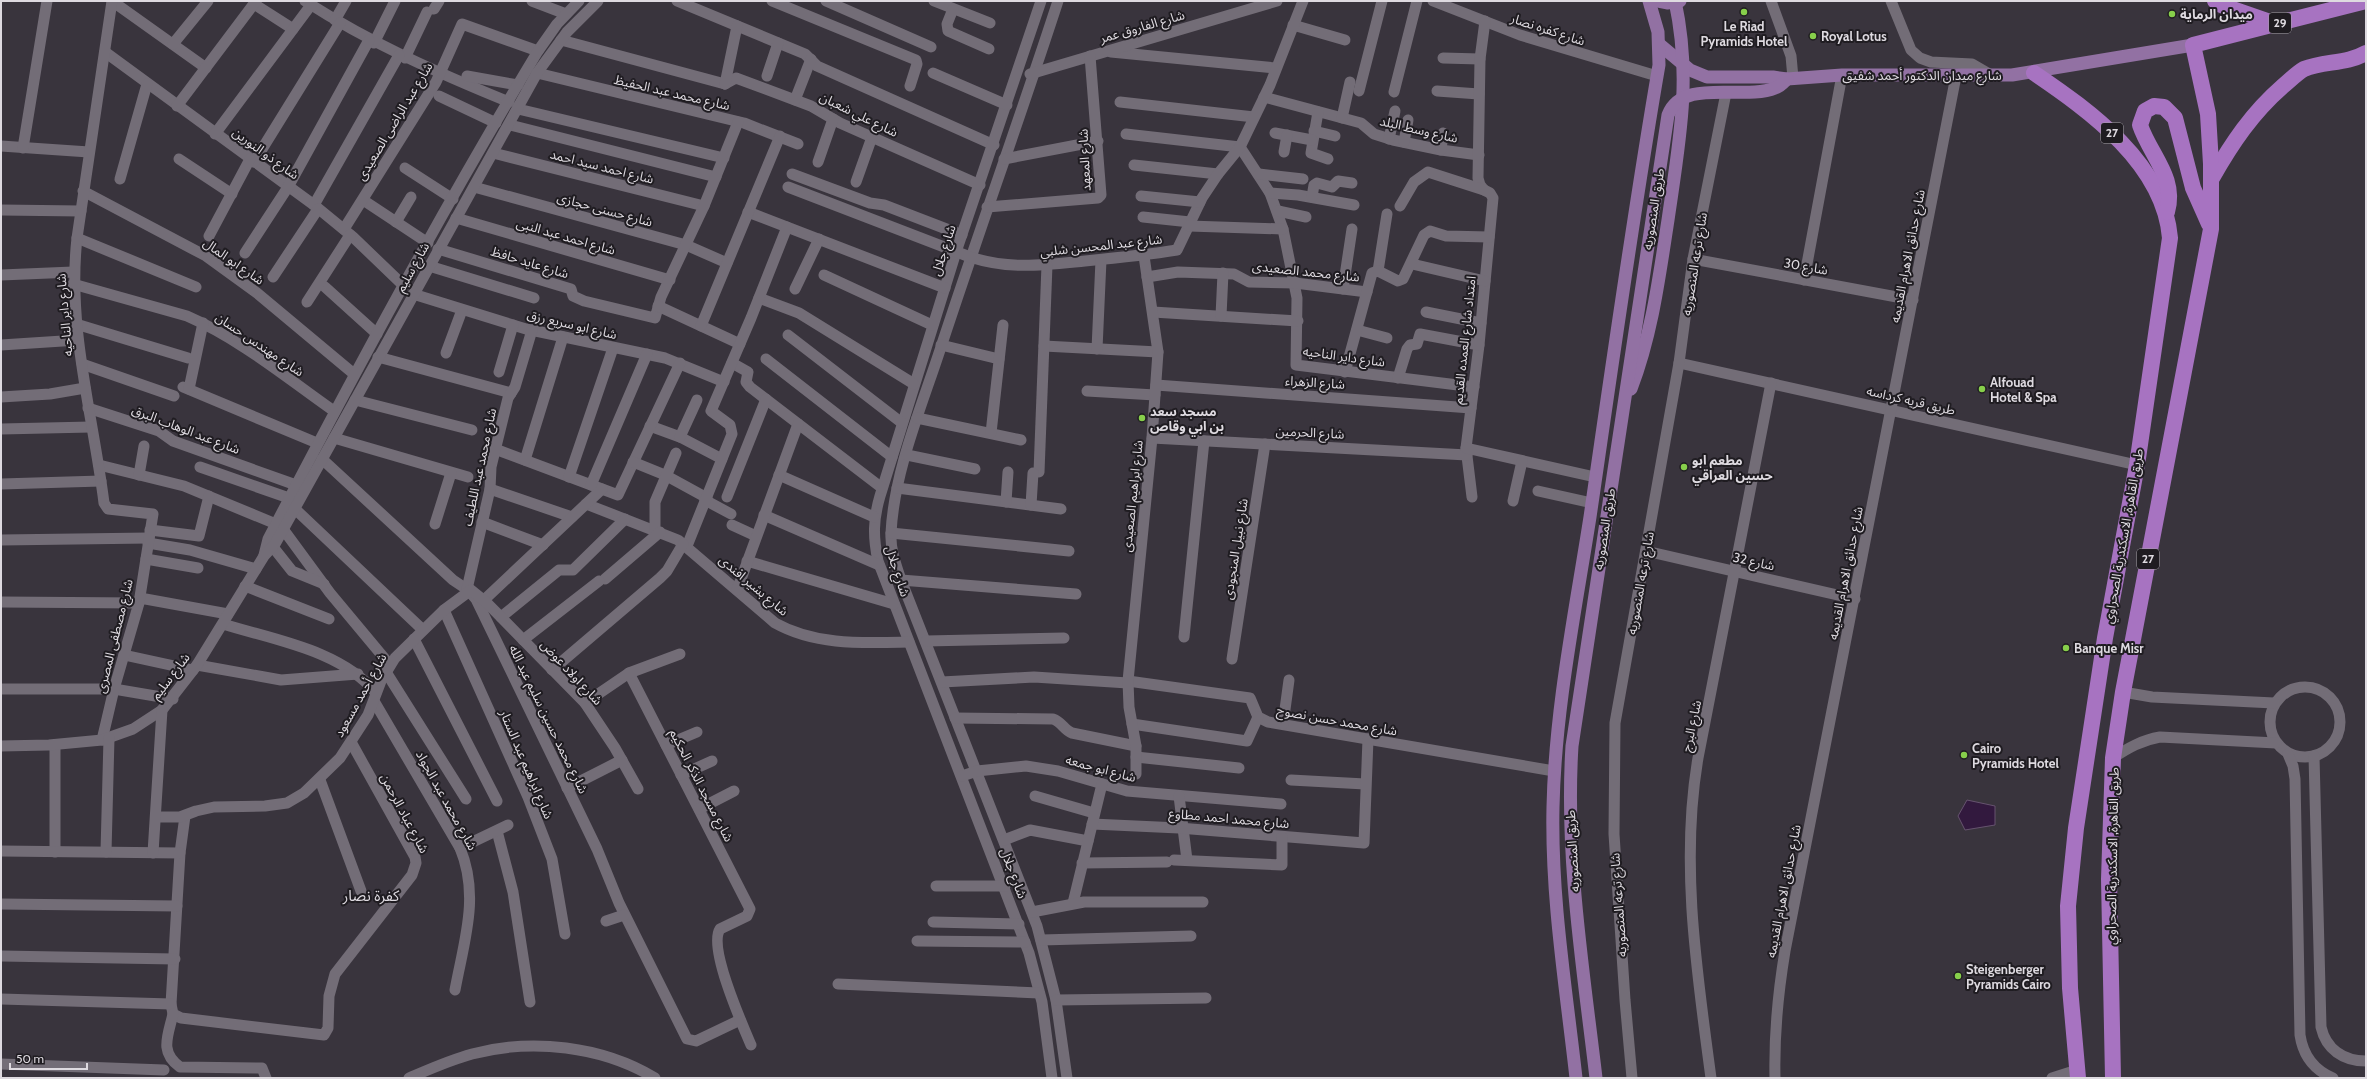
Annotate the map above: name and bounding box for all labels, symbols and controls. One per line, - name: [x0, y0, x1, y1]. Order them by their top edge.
- street label: شارع الفاروق عمر: [1097, 6, 1187, 49]
- place label: ميدان الرماية: [2180, 6, 2253, 22]
- marker: Le Riad Pyramids Hotel: [1739, 7, 1749, 17]
- street label: شارع كفره نصار: [1507, 9, 1587, 51]
- marker: ميدان الرماية: [2167, 9, 2177, 19]
- road number: 29: [2269, 13, 2291, 33]
- place label: Le Riad Pyramids Hotel: [1701, 18, 1788, 49]
- place label: Royal Lotus: [1821, 28, 1887, 44]
- marker: Royal Lotus: [1808, 31, 1818, 41]
- street label: شارع عبد الراضى الصعيدى: [352, 59, 438, 185]
- street label: شارع ميدان الدكتور أحمد شفيق: [1842, 67, 2002, 86]
- street label: شارع محمد عبد الحفيظ: [612, 71, 731, 116]
- street label: شارع علي شعبان: [816, 88, 901, 143]
- street label: شارع وسط البلد: [1378, 112, 1460, 149]
- road number: 27: [2101, 123, 2123, 143]
- street label: شارع ذو النورين: [228, 124, 302, 185]
- street label: شارع المعهد: [1074, 128, 1097, 192]
- street label: شارع احمد سيد احمد: [548, 145, 656, 190]
- street label: طريق المنصوريه: [1639, 167, 1668, 251]
- street label: شارع حدائق الاهرام القديمه: [1886, 188, 1931, 325]
- street label: شارع حسنى حجازى: [555, 189, 655, 232]
- street label: شارع ترعه المنصوريه: [1678, 211, 1713, 317]
- street label: شارع احمد عبد النبى: [514, 214, 617, 261]
- street label: شارع جلال: [927, 222, 962, 278]
- street label: شارع عبد المحسن شلبي: [1039, 231, 1163, 262]
- street label: شارع ابو المال: [199, 234, 268, 290]
- street label: شارع سليم: [392, 239, 435, 296]
- street label: شارع عايد حافظ: [488, 243, 571, 284]
- street label: شارع 30: [1782, 254, 1829, 281]
- street label: شارع محمد الصعيدى: [1251, 257, 1361, 288]
- street label: شارع داير الناحيه: [52, 273, 79, 357]
- street label: امتداد شارع العمده القديم: [1449, 275, 1482, 405]
- street label: شارع ابو سريع رزق: [525, 306, 619, 345]
- street label: شارع مهندس حسان: [211, 309, 307, 382]
- street label: شارع داير الناحيه: [1301, 342, 1386, 373]
- street label: شارع الزهراء: [1284, 372, 1346, 395]
- place label: Alfouad Hotel & Spa: [1990, 374, 2057, 405]
- street label: طريق قريه كرداسه: [1865, 382, 1957, 419]
- marker: Alfouad Hotel & Spa: [1977, 384, 1987, 394]
- street label: شارع عبد الوهاب البرق: [129, 401, 242, 460]
- place label: مسجد سعد بن ابي وقاص: [1150, 403, 1224, 437]
- street label: شارع محمد عبد اللطيف: [459, 407, 502, 528]
- marker: مسجد سعد بن ابي وقاص: [1137, 413, 1147, 423]
- street label: شارع الحرمين: [1275, 422, 1345, 445]
- street label: شارع ابراهيم الصعيدى: [1118, 439, 1149, 553]
- street label: طريق القاهرة, الاسكندرية الصحراوي: [2100, 447, 2149, 625]
- place label: مطعم ابو حسين العراقي: [1692, 452, 1773, 486]
- marker: مطعم ابو حسين العراقي: [1679, 462, 1689, 472]
- street label: طريق المنصوريه: [1590, 487, 1619, 571]
- street label: شارع نبيل المنجودى: [1219, 497, 1254, 601]
- street label: شارع حدائق الاهرام القديمه: [1824, 505, 1869, 642]
- street label: شارع ترعه المنصوريه: [1623, 530, 1660, 636]
- street label: شارع جلال: [879, 543, 914, 599]
- street label: شارع 32: [1731, 548, 1776, 576]
- road number: 27: [2137, 549, 2159, 569]
- street label: شارع بشير افندى: [714, 551, 792, 621]
- street label: شارع مصطفى المصرى: [92, 577, 139, 695]
- street label: شارع اولاد عوض: [535, 636, 606, 710]
- place label: Banque Misr: [2074, 640, 2144, 656]
- street label: شارع محمد حسين سليم عبد الله: [503, 642, 592, 797]
- marker: Banque Misr: [2061, 643, 2071, 653]
- street label: شارع سليم: [147, 649, 195, 704]
- street label: شارع أحمد مسعود: [330, 650, 392, 741]
- street label: شارع البرج: [1678, 699, 1707, 754]
- street label: شارع محمد حسن نصوح: [1275, 702, 1399, 741]
- street label: شارع ابراهيم عبد الستار: [494, 706, 557, 822]
- street label: شارع مسجد الذكر الحكيم: [664, 726, 737, 846]
- place label: Cairo Pyramids Hotel: [1972, 740, 2059, 771]
- street label: شارع محمد عبد الجواد: [410, 747, 481, 854]
- marker: Cairo Pyramids Hotel: [1959, 750, 1969, 760]
- street label: شارع ابو جمعه: [1063, 751, 1138, 788]
- street label: طريق القاهرة, الاسكندرية الصحراوي: [2102, 767, 2125, 945]
- street label: شارع عباد الرحمن: [375, 770, 433, 857]
- street label: شارع محمد احمد مطاوع: [1168, 805, 1290, 834]
- street label: طريق المنصوريه: [1562, 809, 1583, 893]
- street label: شارع حدائق الاهرام القديمه: [1762, 823, 1807, 960]
- street label: شارع جلال: [994, 846, 1031, 902]
- street label: شارع ترعه المنصوريه: [1606, 852, 1633, 958]
- district label: كفرة نصار: [342, 887, 400, 905]
- place label: Steigenberger Pyramids Cairo: [1966, 961, 2051, 992]
- marker: Steigenberger Pyramids Cairo: [1953, 971, 1963, 981]
- scale bar: [10, 1045, 87, 1071]
- text: 50 m: [16, 1051, 44, 1066]

